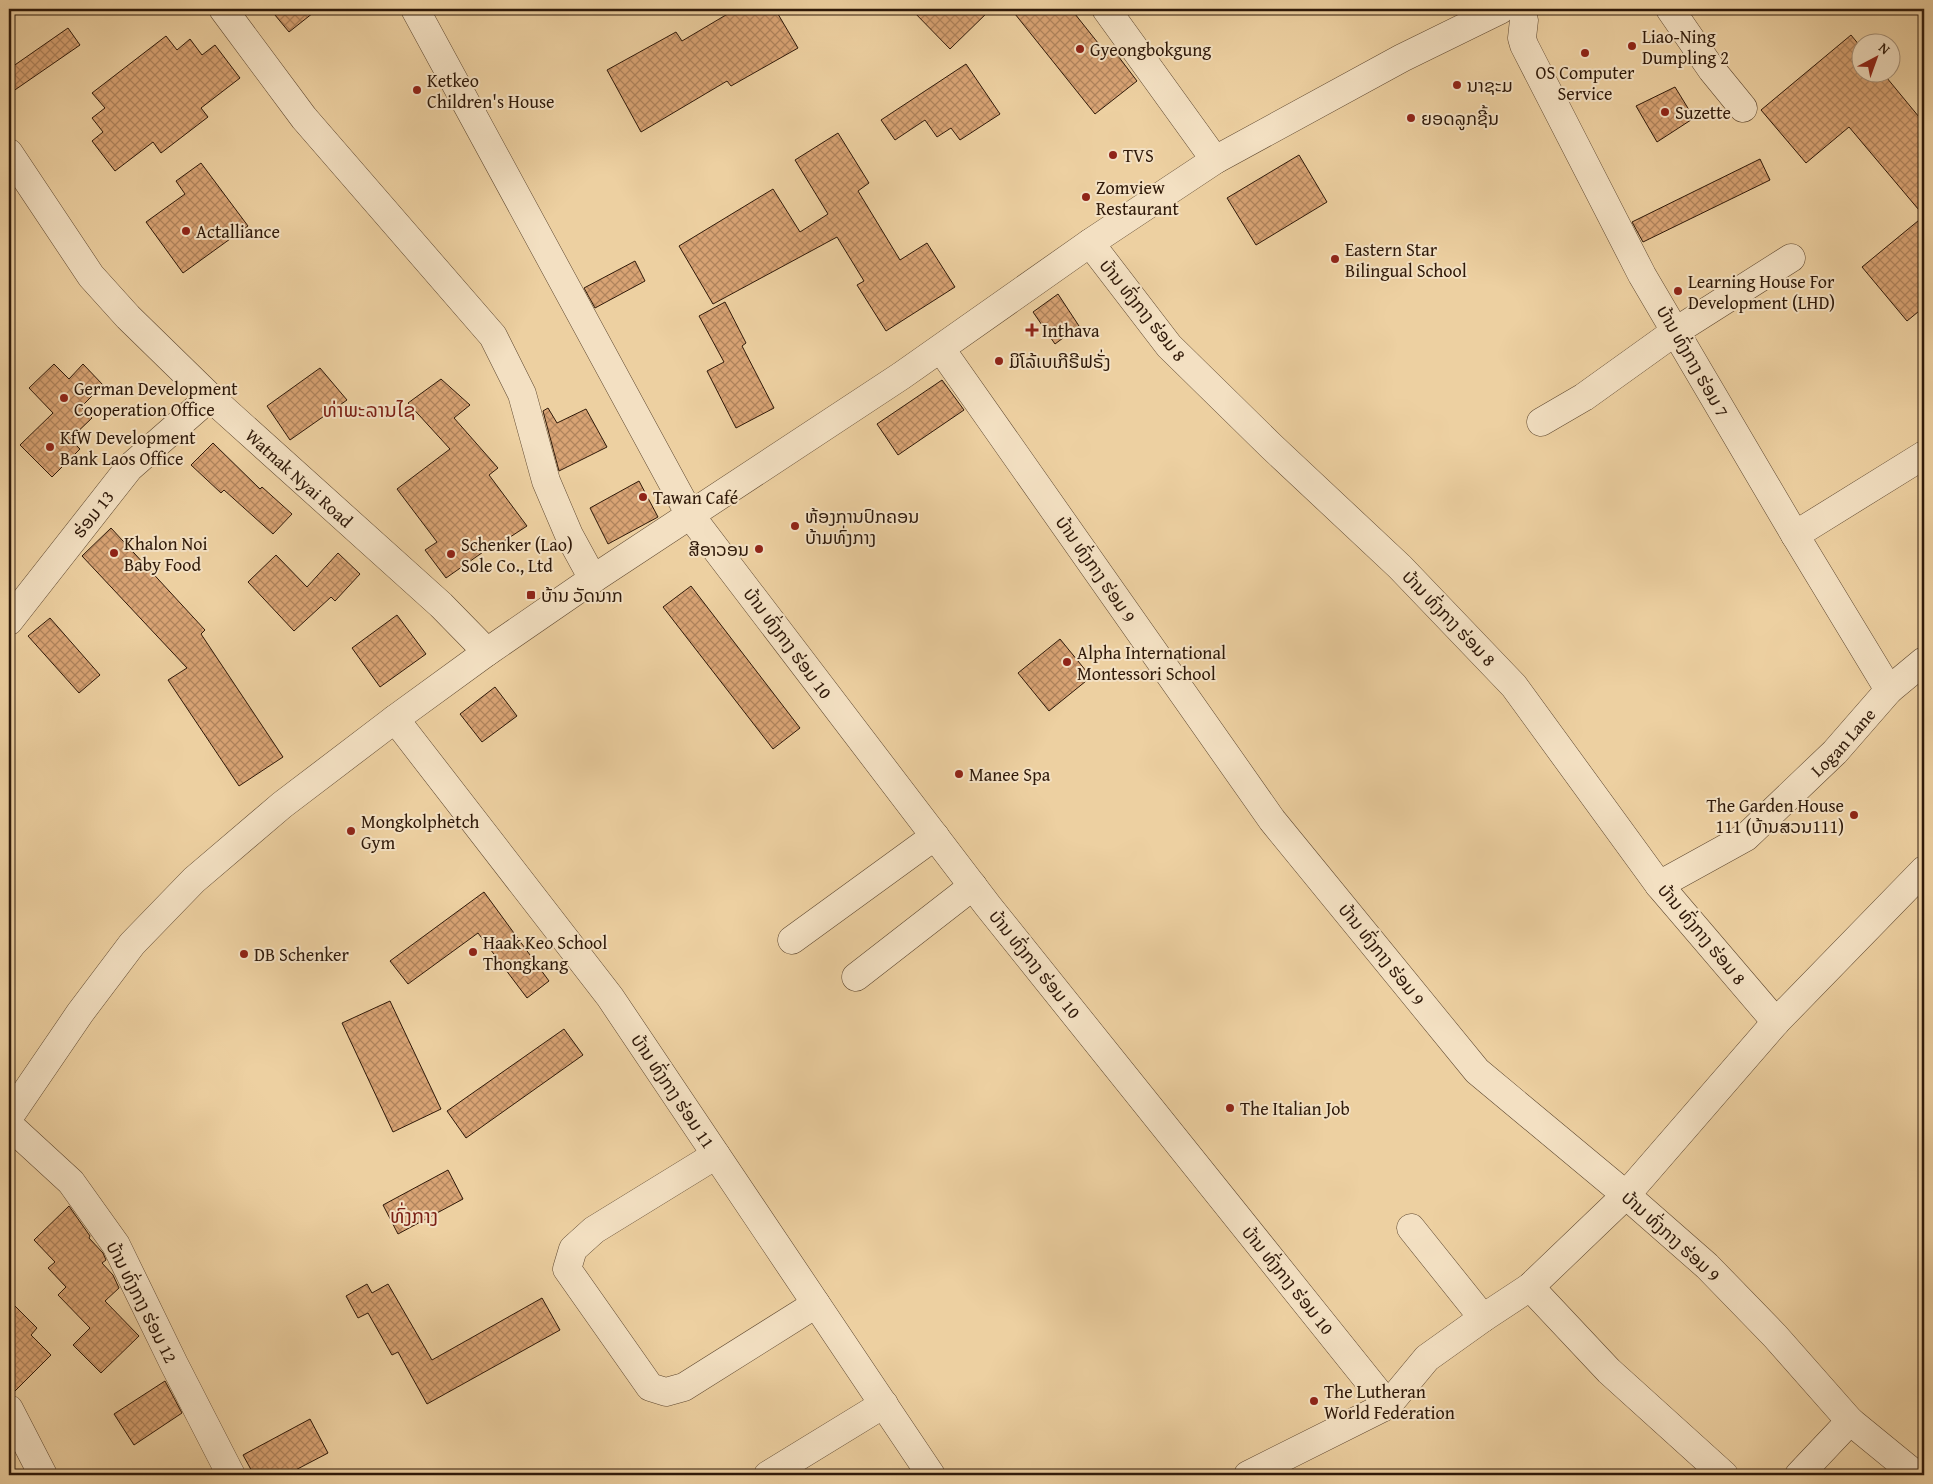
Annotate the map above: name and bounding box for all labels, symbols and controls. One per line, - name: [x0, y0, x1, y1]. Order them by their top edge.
- place label: Liao-Ning Dumpling 2: [1642, 23, 1729, 71]
- north arrow: [1850, 32, 1900, 82]
- place label: Gyeongbokgung: [1090, 36, 1211, 63]
- text: N: [1874, 38, 1895, 59]
- marker: Liao-Ning Dumpling 2: [1626, 40, 1638, 52]
- marker: Gyeongbokgung: [1074, 43, 1086, 55]
- marker: OS Computer Service: [1579, 47, 1591, 59]
- place label: OS Computer Service: [1535, 59, 1635, 107]
- place label: Ketkeo Children's House: [427, 67, 555, 115]
- place label: ນາຊະມ: [1467, 72, 1513, 99]
- marker: ນາຊະມ: [1451, 79, 1463, 91]
- marker: Ketkeo Children's House: [411, 84, 423, 96]
- place label: Suzette: [1675, 99, 1731, 126]
- place label: ຍອດລູກຊີ້ນ: [1421, 105, 1499, 132]
- marker: Suzette: [1659, 106, 1671, 118]
- marker: ຍອດລູກຊີ້ນ: [1405, 112, 1417, 124]
- place label: TVS: [1123, 142, 1154, 169]
- marker: TVS: [1107, 149, 1119, 161]
- place label: Zomview Restaurant: [1096, 174, 1179, 222]
- marker: Zomview Restaurant: [1080, 191, 1092, 203]
- place label: Actalliance: [196, 218, 280, 245]
- marker: Actalliance: [180, 225, 192, 237]
- place label: Eastern Star Bilingual School: [1345, 236, 1467, 284]
- street label: ບ້ານ ທົ່ງກາງ ຮ່ອມ 8: [1093, 253, 1193, 367]
- marker: Eastern Star Bilingual School: [1329, 253, 1341, 265]
- place label: Learning House For Development (LHD): [1688, 268, 1835, 316]
- marker: Learning House For Development (LHD): [1672, 285, 1684, 297]
- street label: ບ້ານ ທົ່ງກາງ ຮ່ອມ 7: [1650, 300, 1736, 422]
- place label: Inthava: [1042, 317, 1100, 344]
- marker: Inthava: [1026, 324, 1038, 336]
- place label: ມິໂລ້ເບເກີຣີຟຣັ່ງ: [1009, 348, 1111, 375]
- marker: ມິໂລ້ເບເກີຣີຟຣັ່ງ: [993, 355, 1005, 367]
- place label: German Development Cooperation Office: [74, 375, 238, 423]
- marker: German Development Cooperation Office: [58, 392, 70, 404]
- district label: ທ່າພະລານໄຊ: [322, 395, 416, 424]
- street label: Watnak Nyai Road: [240, 422, 360, 534]
- place label: KfW Development Bank Laos Office: [60, 424, 196, 472]
- marker: KfW Development Bank Laos Office: [44, 441, 56, 453]
- street label: ຮ່ອມ 13: [66, 484, 120, 544]
- place label: Tawan Café: [653, 484, 738, 511]
- marker: Tawan Café: [637, 491, 649, 503]
- place label: ຫ້ອງການປົກຄອນ ບ້າມທົ່ງກາງ: [805, 503, 919, 551]
- street label: ບ້ານ ທົ່ງກາງ ຮ່ອມ 9: [1049, 510, 1143, 628]
- marker: ຫ້ອງການປົກຄອນ ບ້າມທົ່ງກາງ: [789, 520, 801, 532]
- place label: Khalon Noi Baby Food: [124, 530, 208, 578]
- place label: Schenker (Lao) Sole Co., Ltd: [461, 531, 573, 579]
- place label: ສີອາວອນ: [688, 536, 749, 563]
- marker: ສີອາວອນ: [753, 543, 765, 555]
- marker: Khalon Noi Baby Food: [108, 547, 120, 559]
- marker: Schenker (Lao) Sole Co., Ltd: [445, 548, 457, 560]
- street label: ບ້ານ ທົ່ງກາງ ຮ່ອມ 8: [1396, 564, 1502, 672]
- street label: ບ້ານ ທົ່ງກາງ ຮ່ອມ 10: [737, 581, 839, 705]
- place label: ບ້ານ ວັດນາກ: [541, 582, 623, 609]
- marker: ບ້ານ ວັດນາກ: [525, 589, 537, 601]
- place label: Alpha International Montessori School: [1077, 639, 1226, 687]
- marker: Alpha International Montessori School: [1061, 656, 1073, 668]
- street label: Logan Lane: [1804, 701, 1881, 783]
- place label: Manee Spa: [969, 761, 1051, 788]
- marker: Manee Spa: [953, 768, 965, 780]
- place label: The Garden House 111 (ບ້ານສວນ111): [1706, 792, 1844, 840]
- place label: Mongkolphetch Gym: [361, 808, 479, 856]
- marker: The Garden House 111 (ບ້ານສວນ111): [1848, 809, 1860, 821]
- marker: Mongkolphetch Gym: [345, 825, 357, 837]
- street label: ບ້ານ ທົ່ງກາງ ຮ່ອມ 8: [1651, 877, 1753, 991]
- street label: ບ້ານ ທົ່ງກາງ ຮ່ອມ 9: [1332, 897, 1432, 1011]
- street label: ບ້ານ ທົ່ງກາງ ຮ່ອມ 10: [982, 904, 1088, 1025]
- place label: Haak Keo School Thongkang: [483, 929, 607, 977]
- place label: DB Schenker: [254, 941, 349, 968]
- marker: Haak Keo School Thongkang: [467, 946, 479, 958]
- marker: DB Schenker: [238, 948, 250, 960]
- street label: ບ້ານ ທົ່ງກາງ ຮ່ອມ 11: [624, 1028, 722, 1154]
- place label: The Italian Job: [1240, 1095, 1350, 1122]
- marker: The Italian Job: [1224, 1102, 1236, 1114]
- street label: ບ້ານ ທົ່ງກາງ ຮ່ອມ 9: [1616, 1184, 1726, 1288]
- district label: ທົ່ງກາງ: [390, 1201, 438, 1230]
- street label: ບ້ານ ທົ່ງກາງ ຮ່ອມ 10: [1235, 1220, 1341, 1341]
- street label: ບ້ານ ທົ່ງກາງ ຮ່ອມ 12: [100, 1236, 184, 1368]
- place label: The Lutheran World Federation: [1324, 1378, 1455, 1426]
- marker: The Lutheran World Federation: [1308, 1395, 1320, 1407]

